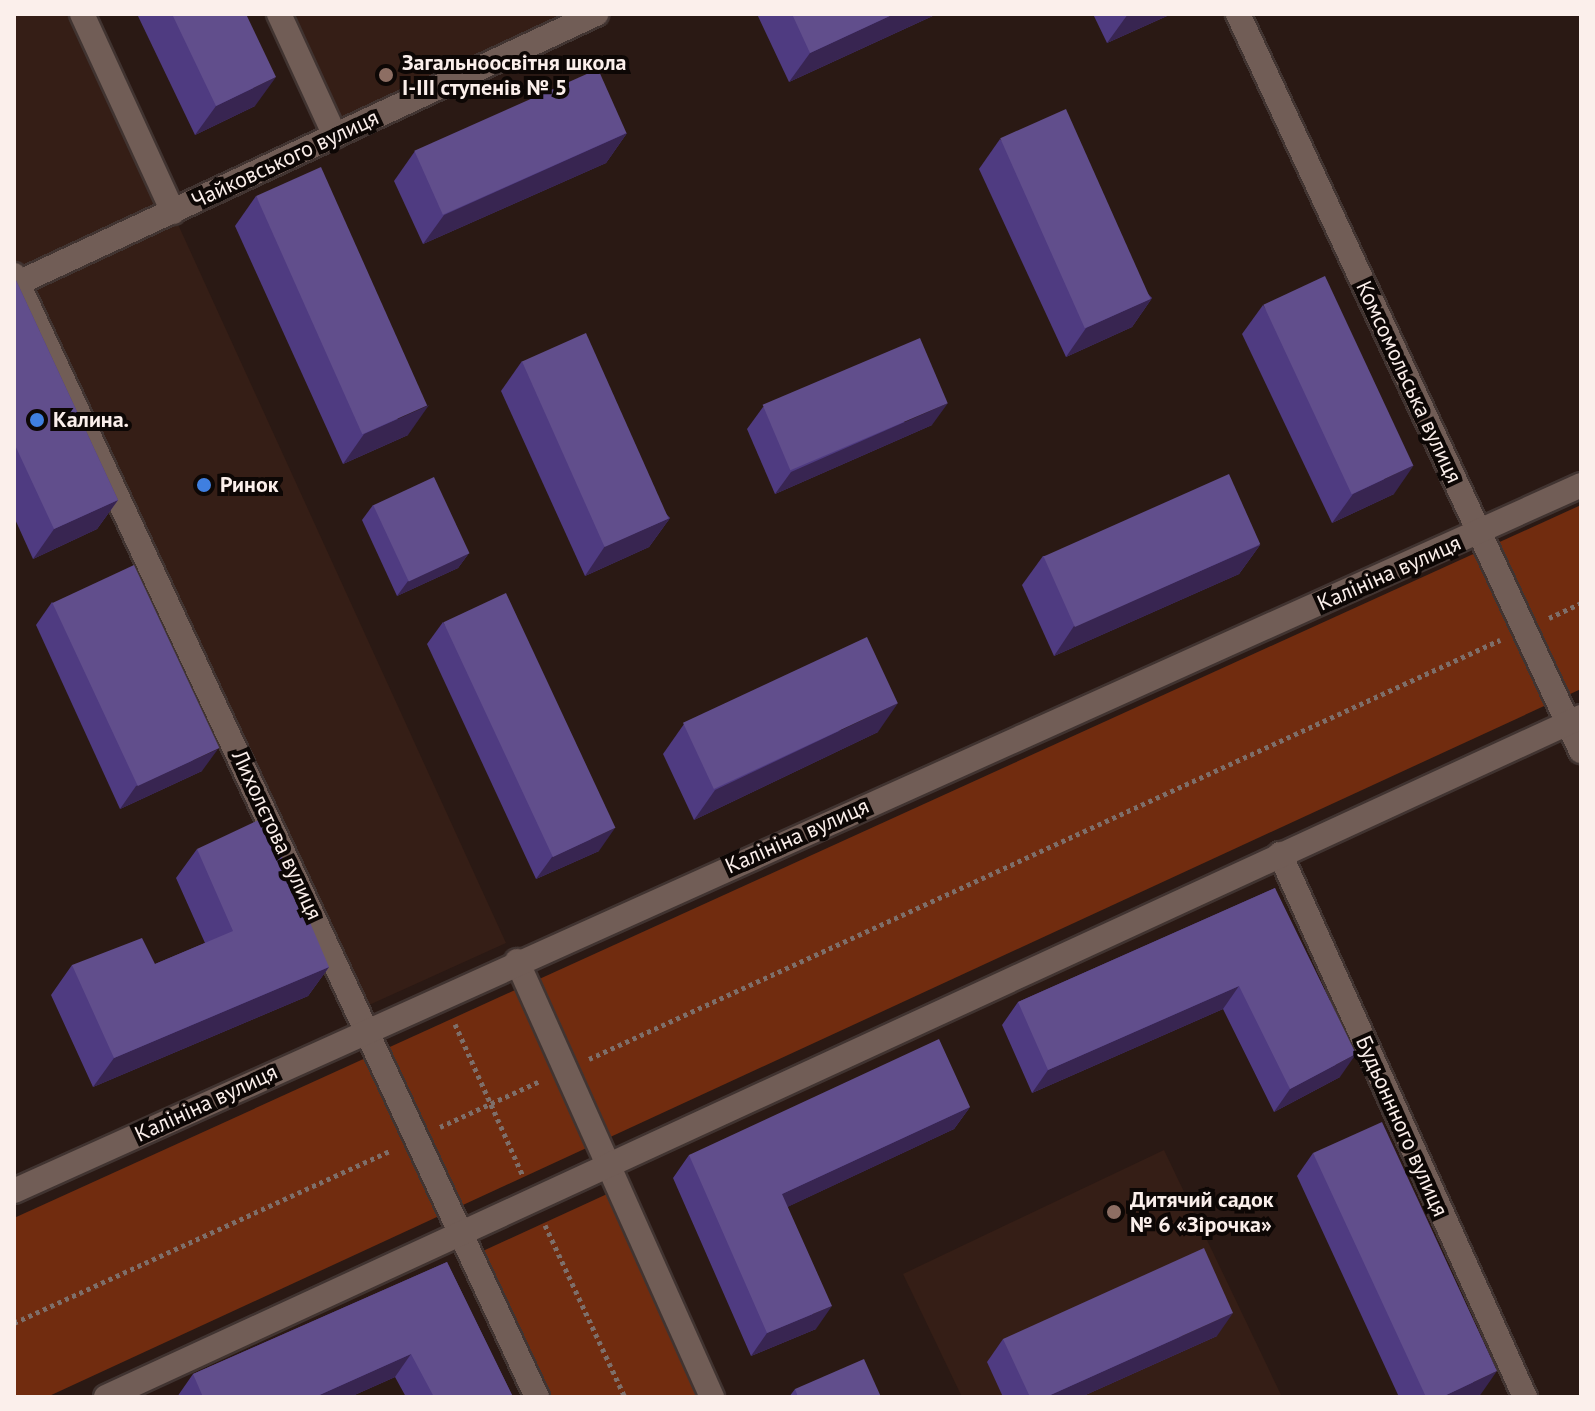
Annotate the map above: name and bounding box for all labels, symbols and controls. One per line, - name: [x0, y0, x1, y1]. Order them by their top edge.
- place label: Загальноосвітня школа І-ІІІ ступенів № 5: [402, 49, 627, 100]
- marker: Загальноосвітня школа І-ІІІ ступенів № 5: [377, 66, 395, 84]
- street label: Чайковського вулиця: [187, 104, 383, 214]
- street label: Комсомольська вулиця: [1351, 277, 1467, 487]
- place label: Калина.: [53, 407, 129, 433]
- marker: Калина.: [28, 411, 46, 429]
- place label: Ринок: [220, 472, 278, 498]
- marker: Ринок: [195, 476, 213, 494]
- street label: Калініна вулиця: [1313, 530, 1465, 616]
- street label: Лихолєтова вулиця: [226, 746, 328, 924]
- street label: Калініна вулиця: [721, 793, 873, 879]
- street label: Будьоннного вулиця: [1350, 1032, 1454, 1220]
- street label: Калініна вулиця: [131, 1058, 281, 1148]
- place label: Дитячий садок № 6 «Зірочка»: [1130, 1186, 1274, 1238]
- marker: Дитячий садок № 6 «Зірочка»: [1105, 1203, 1123, 1221]

